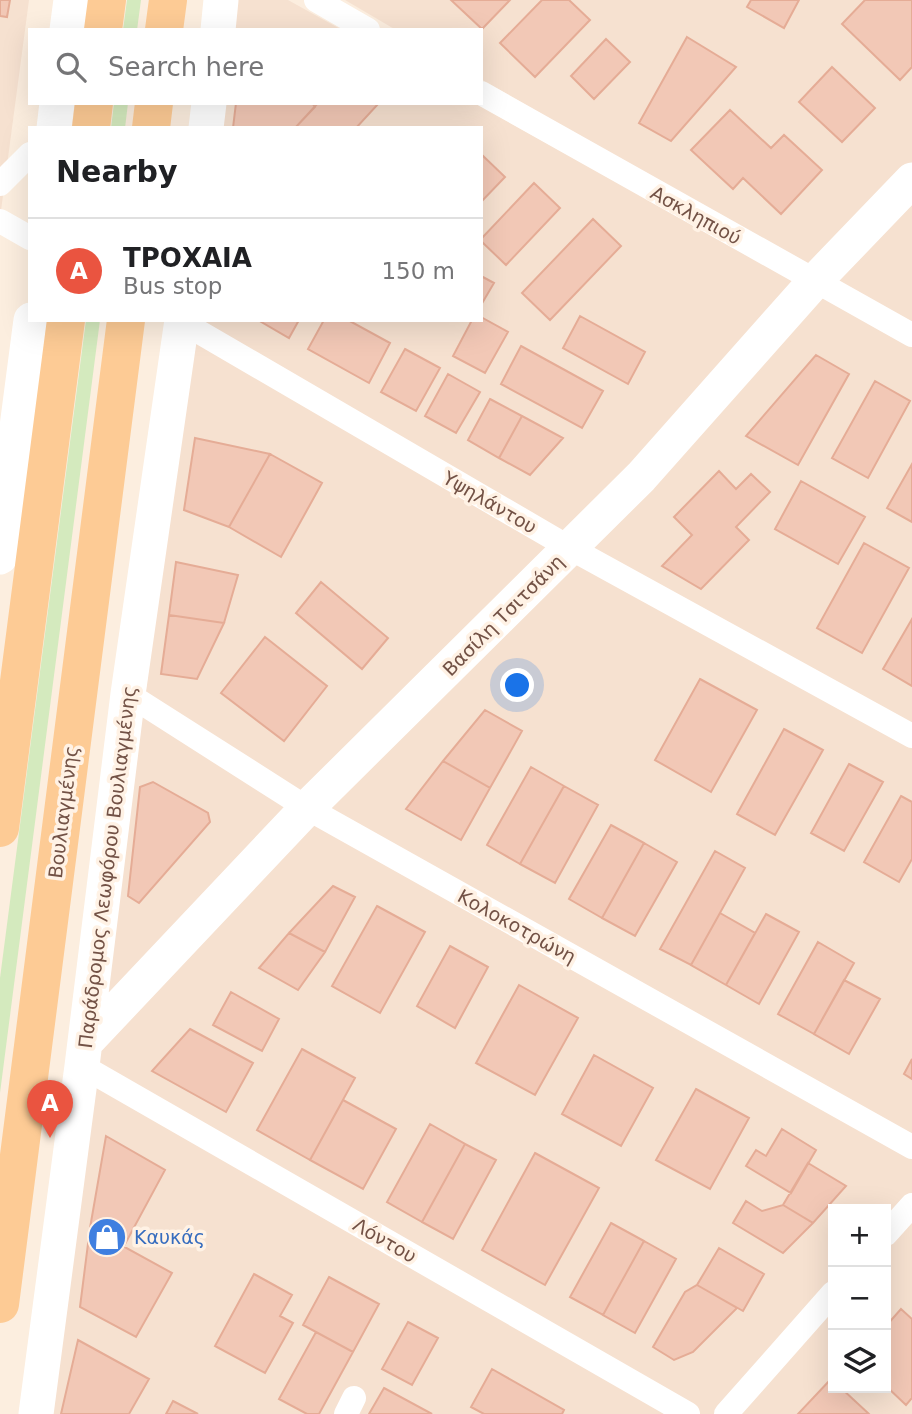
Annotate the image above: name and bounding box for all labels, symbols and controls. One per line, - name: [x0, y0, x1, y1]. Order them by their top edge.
- search box: [28, 28, 483, 105]
- icon: search: [52, 48, 90, 86]
- text: Search here: [108, 52, 264, 82]
- text: Nearby: [56, 154, 178, 189]
- street label: Ασκληπιού: [647, 181, 745, 249]
- text: ΤΡΟΧΑΙΑ: [123, 243, 252, 273]
- text: A: [70, 258, 88, 284]
- text: 150 m: [381, 258, 455, 284]
- text: Bus stop: [123, 273, 222, 299]
- street label: Υψηλάντου: [438, 466, 541, 538]
- street label: Βασίλη Τσιτσάνη: [438, 550, 568, 680]
- your location: [500, 668, 534, 702]
- street label: Παράδρομος Λεωφόρου Βουλιαγμένης: [74, 685, 140, 1049]
- street label: Βουλιαγμένης: [44, 745, 82, 879]
- street label: Κολοκοτρώνη: [454, 884, 580, 968]
- pin: A: [27, 1080, 73, 1138]
- map controls: [828, 1204, 891, 1393]
- button: +: [828, 1204, 891, 1267]
- street label: Λόντου: [349, 1213, 421, 1267]
- shop icon: Καυκάς: [86, 1216, 128, 1258]
- place label: Καυκάς: [134, 1226, 205, 1248]
- button: −: [828, 1267, 891, 1330]
- button: layers: [828, 1330, 891, 1393]

